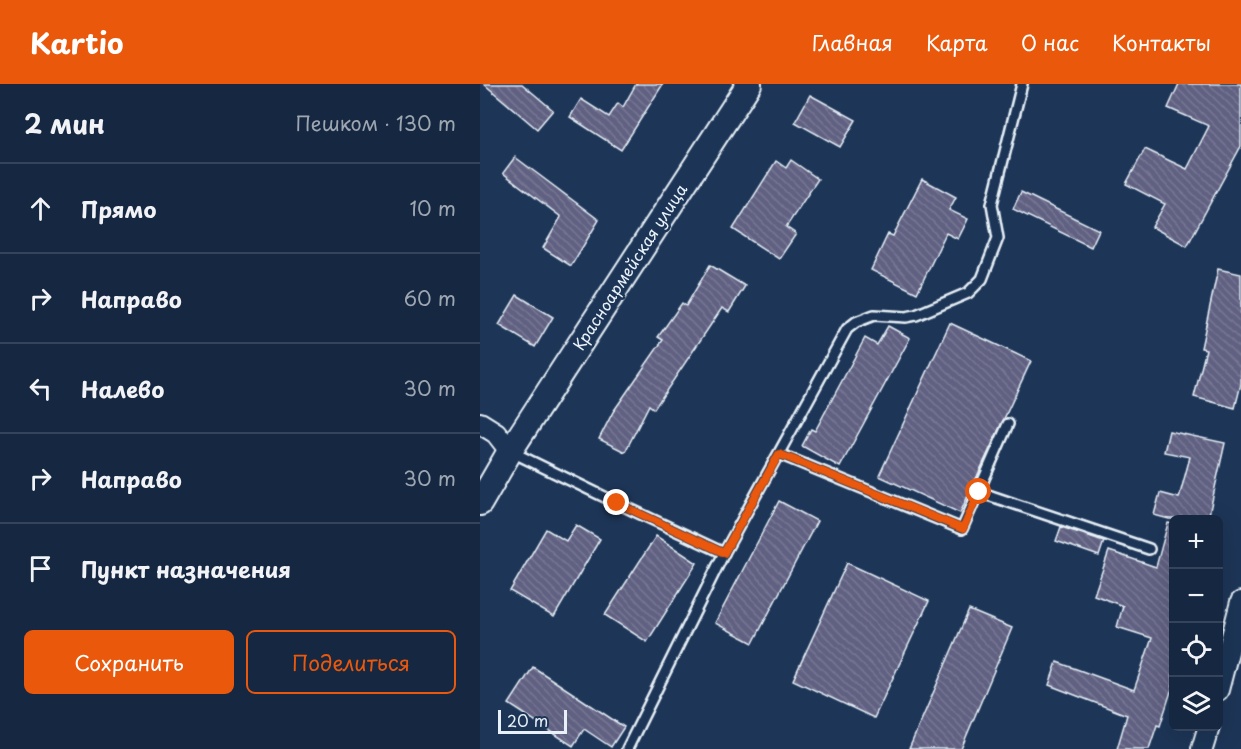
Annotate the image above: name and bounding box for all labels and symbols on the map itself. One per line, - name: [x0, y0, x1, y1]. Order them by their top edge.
- street label: Красноармейская улица: [566, 179, 692, 354]
- route start: [965, 478, 991, 504]
- route end: [603, 489, 629, 515]
- scale bar: [498, 707, 567, 734]

